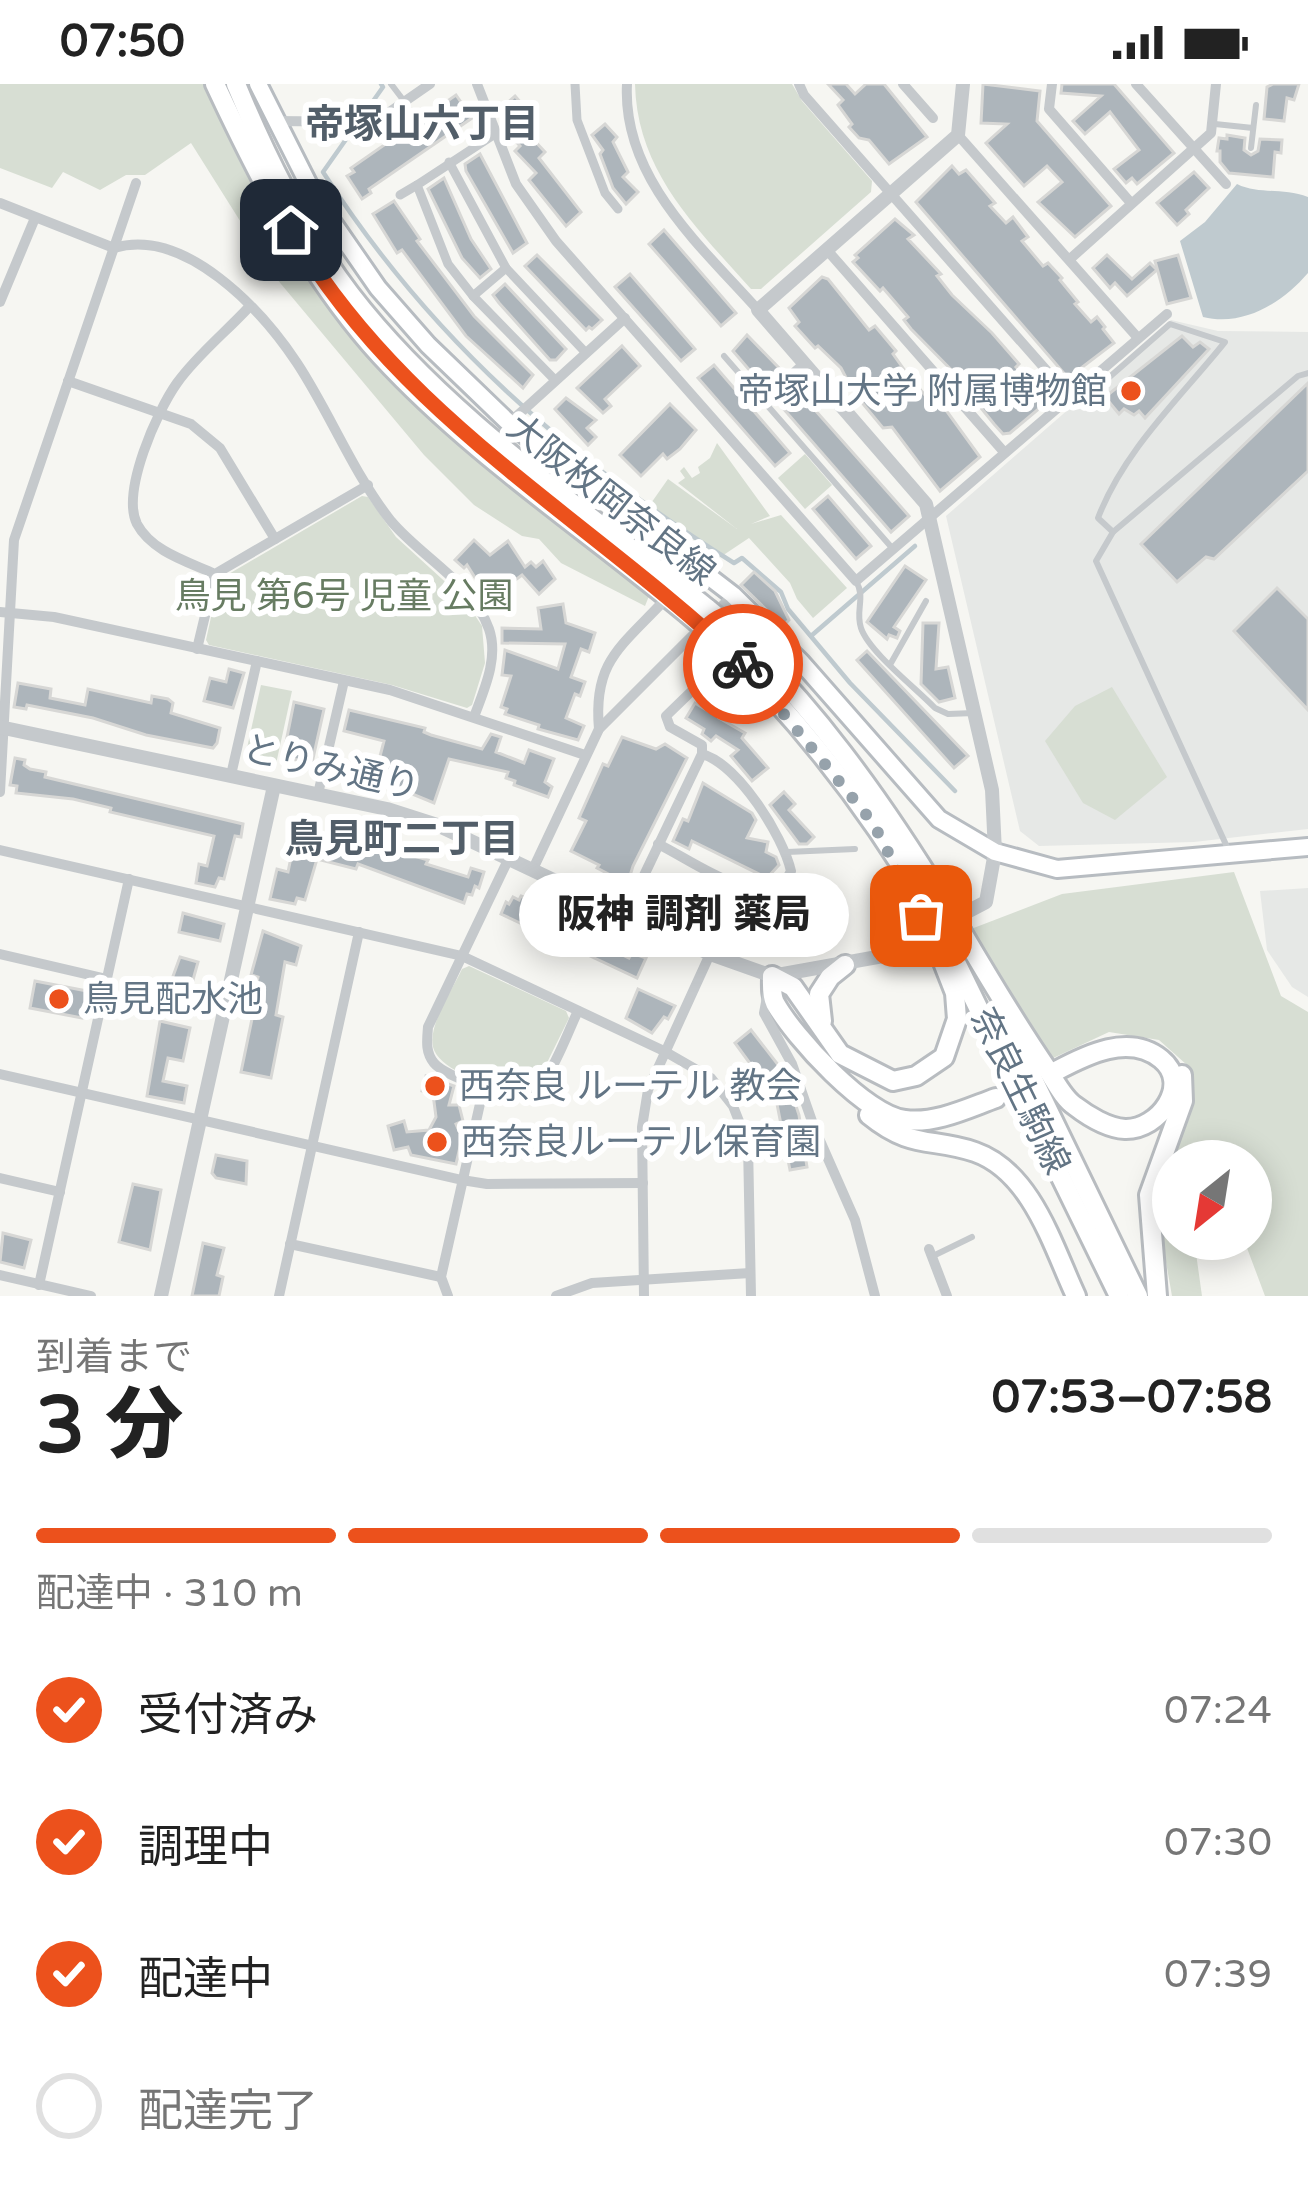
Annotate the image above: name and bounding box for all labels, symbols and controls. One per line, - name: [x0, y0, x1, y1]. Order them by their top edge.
- text: 07:50: [60, 15, 185, 69]
- district label: 帝塚山六丁目: [305, 101, 539, 148]
- pin: [240, 179, 342, 281]
- icon: home: [258, 197, 324, 263]
- place label: 帝塚山大学 附属博物館: [738, 370, 1107, 413]
- marker: 帝塚山大学 附属博物館: [1118, 378, 1144, 404]
- street label: 大阪枚岡奈良線: [498, 405, 724, 595]
- park label: 鳥見 第6号 児童 公園: [175, 575, 513, 618]
- courier: [683, 604, 803, 724]
- icon: bike: [710, 631, 776, 697]
- street label: とりみ通り: [238, 727, 424, 809]
- district label: 鳥見町二丁目: [285, 816, 519, 863]
- pin: [870, 865, 972, 967]
- callout: 阪神 調剤 薬局: [519, 874, 849, 958]
- icon: bag: [888, 883, 954, 949]
- text: 阪神 調剤 薬局: [557, 891, 811, 938]
- place label: 鳥見配水池: [83, 978, 263, 1021]
- marker: 鳥見配水池: [46, 986, 72, 1012]
- street label: 奈良生駒線: [961, 1001, 1079, 1181]
- place label: 西奈良 ルーテル 教会: [459, 1065, 802, 1108]
- marker: 西奈良 ルーテル 教会: [422, 1073, 448, 1099]
- place label: 西奈良ルーテル保育園: [461, 1121, 821, 1164]
- marker: 西奈良ルーテル保育園: [424, 1129, 450, 1155]
- north arrow: [1152, 1140, 1272, 1260]
- map controls: [1152, 1140, 1272, 1260]
- text: 到着まで: [36, 1334, 192, 1381]
- text: 07:53–07:58: [992, 1371, 1272, 1425]
- text: 3 分: [36, 1379, 183, 1473]
- text: 配達中 · 310 m: [36, 1570, 303, 1617]
- icon: check: [36, 1677, 102, 1743]
- text: 07:24: [1164, 1687, 1272, 1734]
- text: 受付済み: [138, 1689, 318, 1743]
- icon: check: [36, 1809, 102, 1875]
- text: 07:30: [1164, 1819, 1272, 1866]
- text: 調理中: [138, 1821, 273, 1875]
- icon: check: [36, 1941, 102, 2007]
- text: 07:39: [1164, 1951, 1272, 1998]
- text: 配達中: [138, 1953, 273, 2007]
- text: 配達完了: [138, 2085, 318, 2139]

